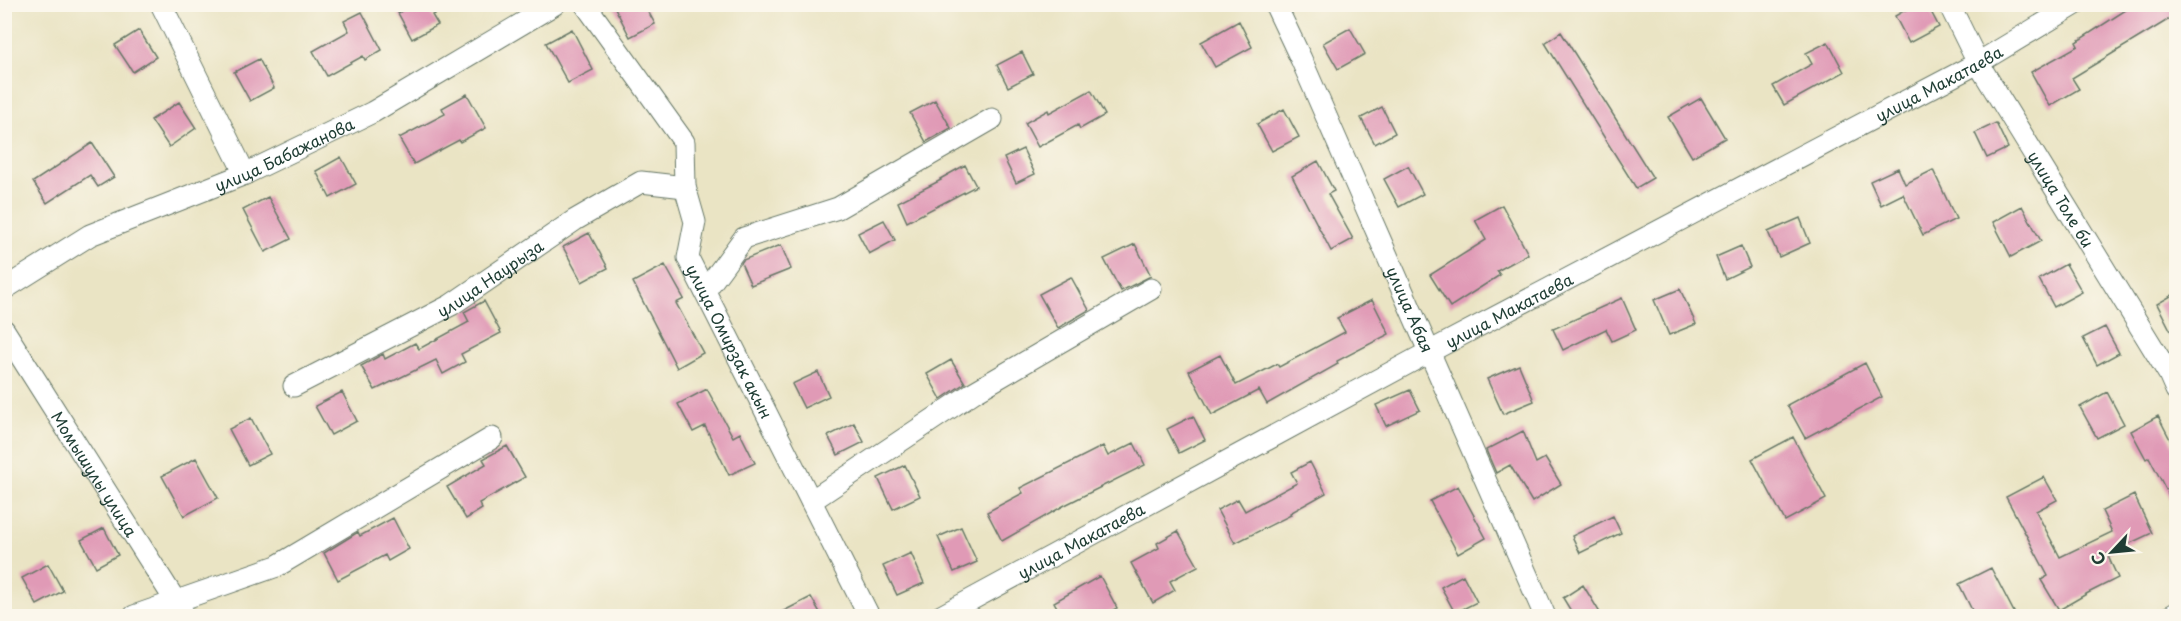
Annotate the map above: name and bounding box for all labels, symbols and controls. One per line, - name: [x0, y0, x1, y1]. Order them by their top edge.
- street label: улица Макатаева: [1871, 39, 2007, 127]
- street label: улица Бабажанова: [211, 111, 358, 197]
- street label: улица Толе би: [2022, 146, 2100, 252]
- street label: улица Наурыза: [433, 233, 548, 322]
- street label: улица Омирзак акын: [681, 260, 779, 423]
- street label: улица Абая: [1381, 262, 1440, 356]
- street label: улица Макатаева: [1441, 266, 1577, 354]
- street label: Момышулы улица: [46, 406, 144, 541]
- street label: улица Макатаева: [1013, 496, 1149, 585]
- north arrow: [2082, 522, 2142, 582]
- text: С: [2084, 548, 2111, 570]

